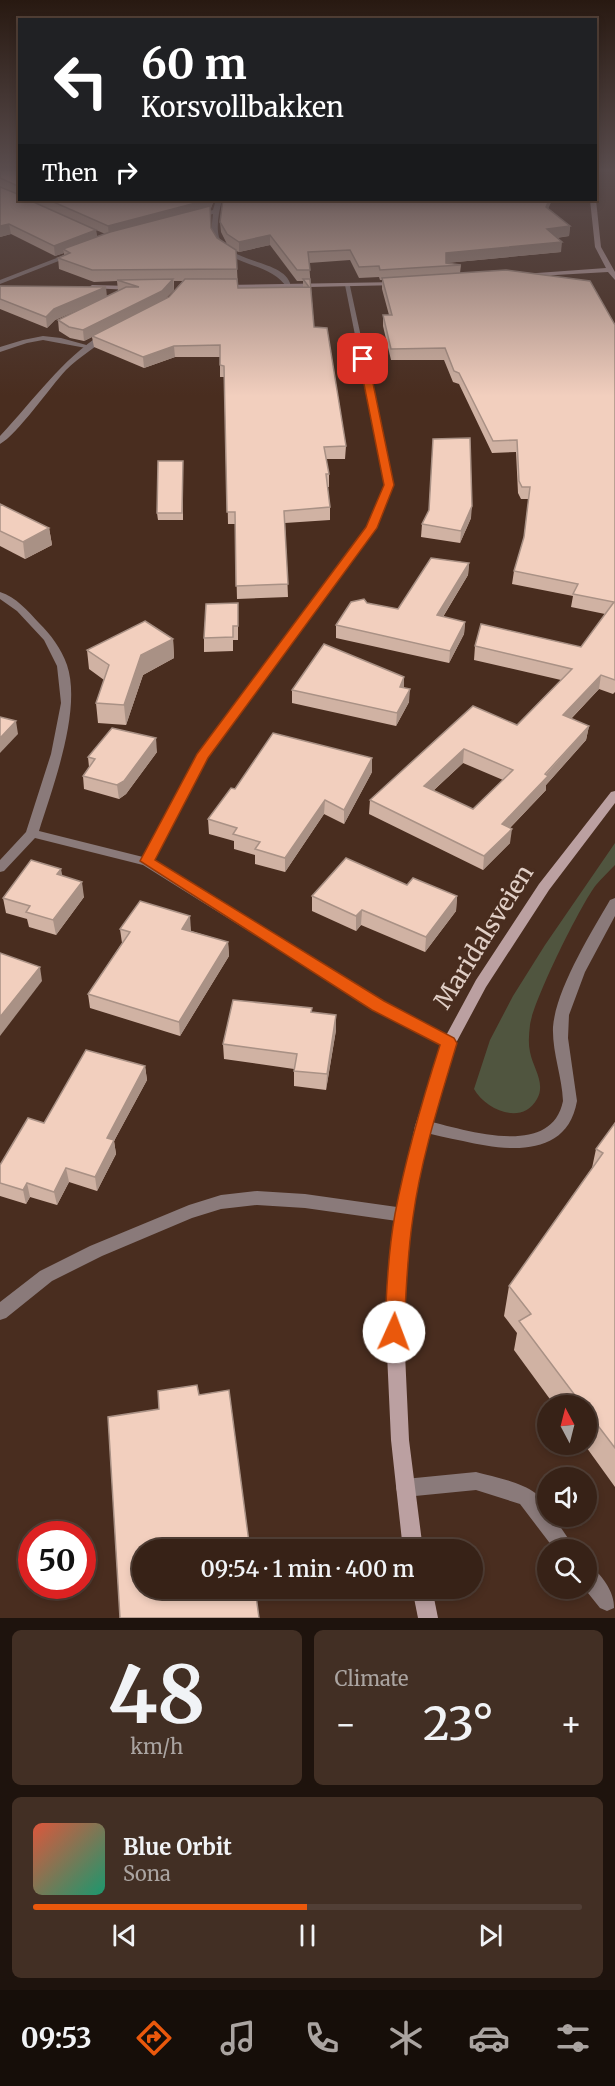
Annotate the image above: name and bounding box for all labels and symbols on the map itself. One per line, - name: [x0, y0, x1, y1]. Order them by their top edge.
- pin: [337, 333, 388, 384]
- street label: Maridalsveien: [427, 859, 540, 1014]
- position arrow: [362, 1300, 426, 1364]
- north arrow: [537, 1395, 597, 1455]
- speed limit sign: 50: [18, 1521, 96, 1599]

